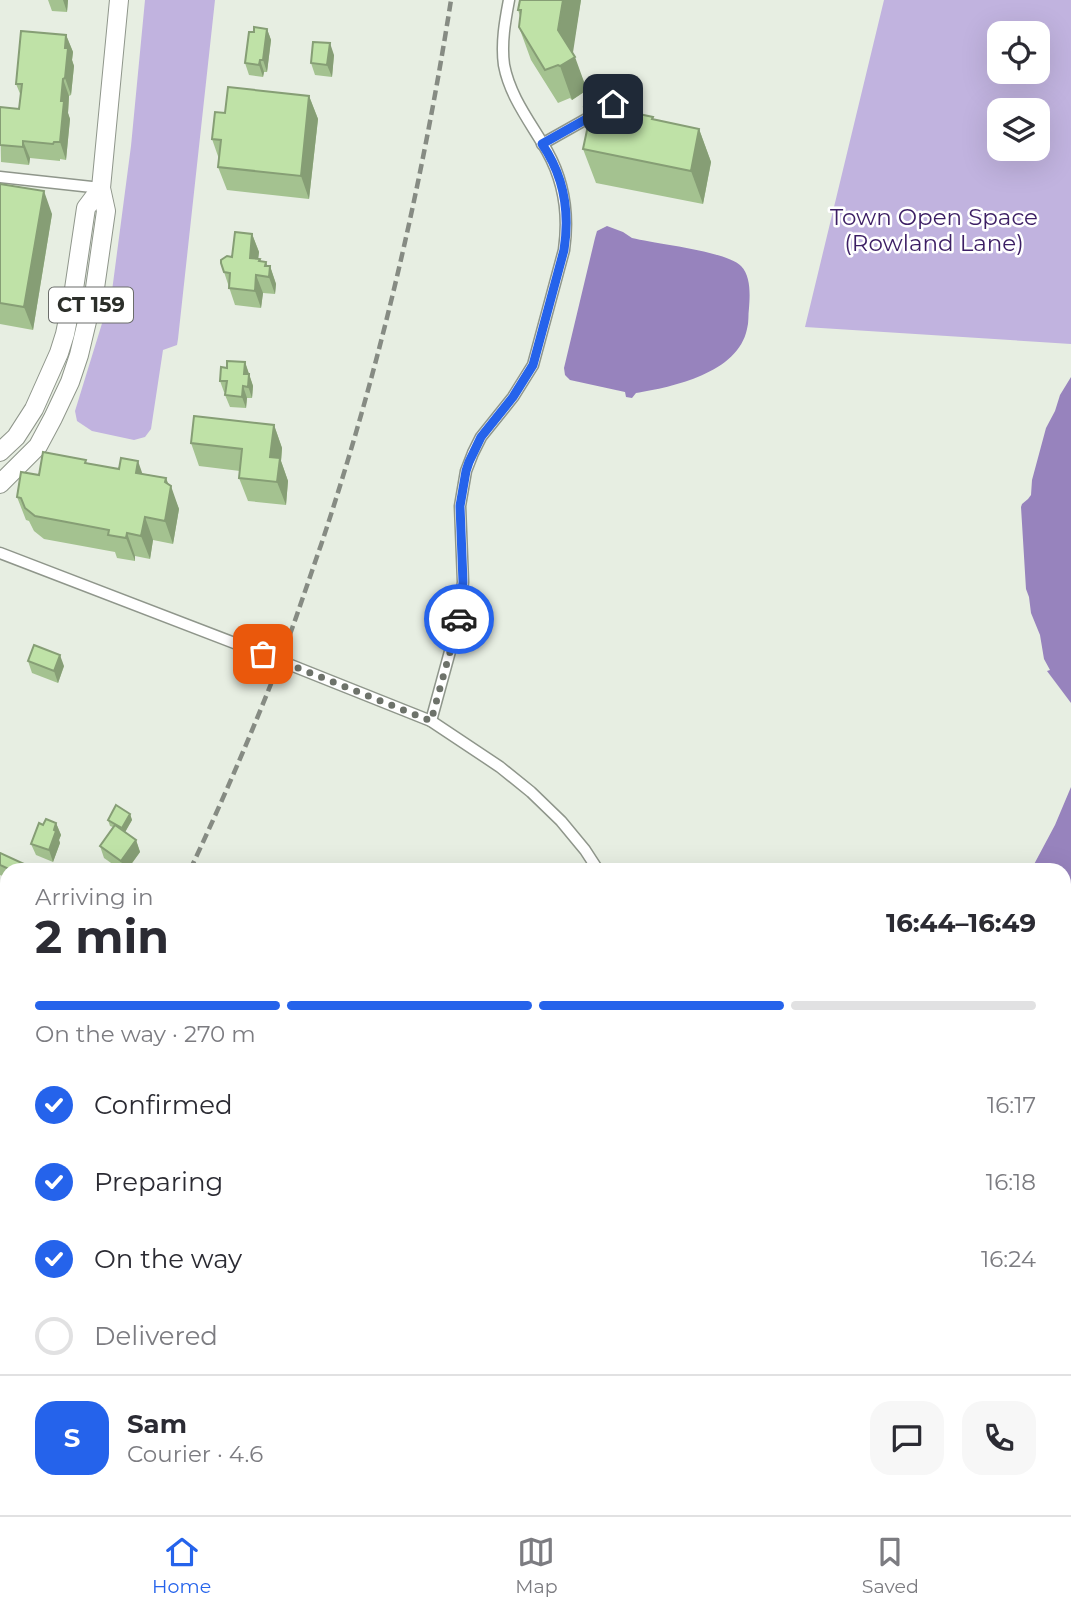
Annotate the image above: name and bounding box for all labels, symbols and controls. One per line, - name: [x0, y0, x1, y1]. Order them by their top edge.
- map controls: [987, 21, 1050, 161]
- button: locate: [987, 21, 1050, 84]
- pin: [583, 74, 643, 134]
- icon: home: [594, 85, 632, 123]
- button: layers: [987, 98, 1050, 161]
- park label: Town Open Space (Rowland Lane): [830, 203, 1038, 257]
- road number: CT 159: [49, 288, 133, 322]
- courier: [424, 584, 494, 654]
- icon: car: [440, 600, 478, 638]
- pin: [233, 624, 293, 684]
- icon: bag: [244, 635, 282, 673]
- text: Arriving in: [35, 883, 154, 911]
- text: 16:44–16:49: [886, 907, 1036, 939]
- text: 2 min: [35, 908, 169, 965]
- text: On the way · 270 m: [35, 1020, 256, 1048]
- icon: check: [35, 1086, 73, 1124]
- text: Confirmed: [94, 1089, 233, 1121]
- text: 16:17: [987, 1091, 1036, 1119]
- icon: check: [35, 1163, 73, 1201]
- text: Preparing: [94, 1166, 223, 1198]
- text: 16:18: [986, 1168, 1036, 1196]
- icon: check: [35, 1240, 73, 1278]
- text: On the way: [94, 1243, 242, 1275]
- text: 16:24: [981, 1245, 1036, 1273]
- text: Delivered: [94, 1320, 218, 1352]
- button: chat: [870, 1401, 944, 1475]
- button: phone: [962, 1401, 1036, 1475]
- text: Sam: [127, 1408, 187, 1440]
- text: S: [64, 1422, 80, 1454]
- text: Courier · 4.6: [127, 1440, 263, 1468]
- tab: Home: [152, 1533, 211, 1598]
- tab: Map: [515, 1533, 558, 1598]
- tab: Saved: [862, 1533, 919, 1598]

